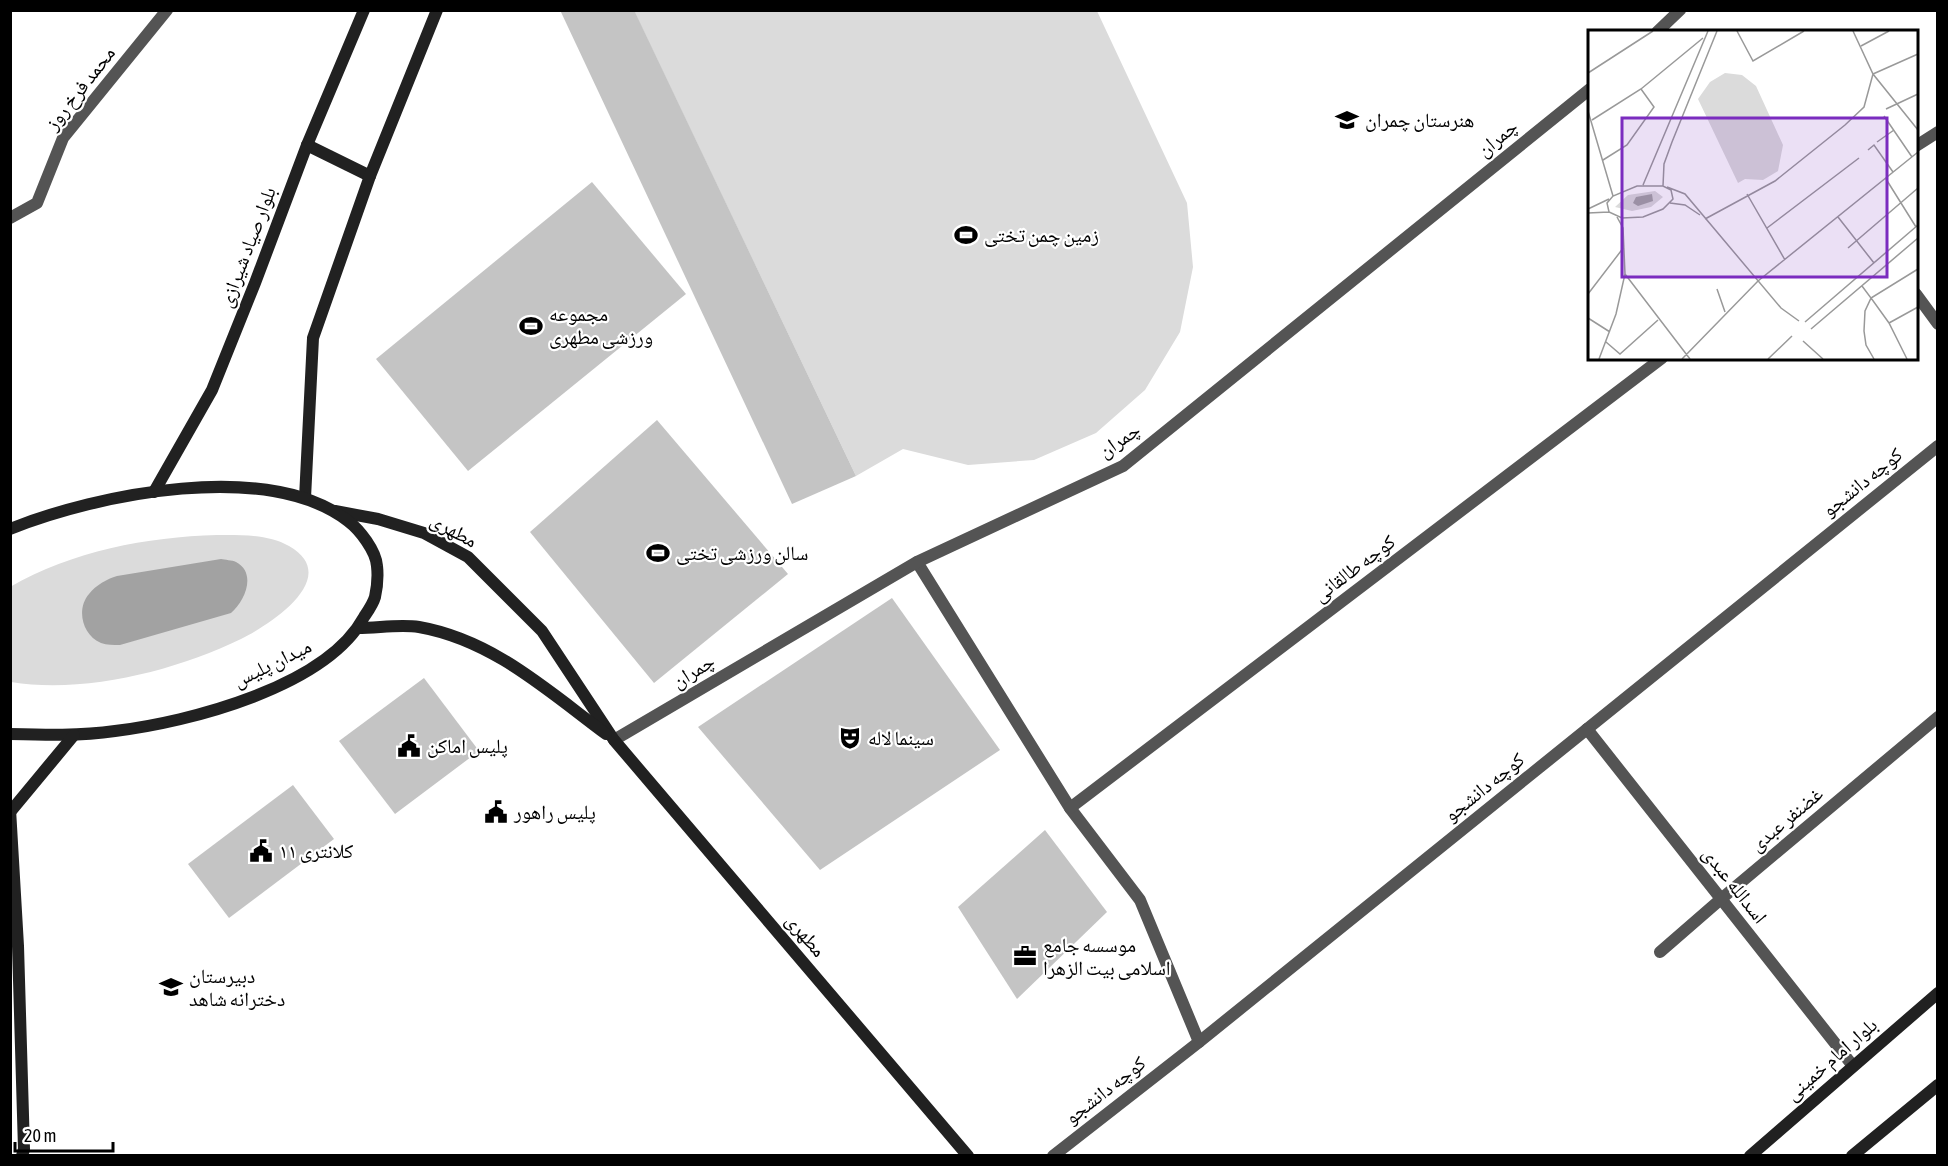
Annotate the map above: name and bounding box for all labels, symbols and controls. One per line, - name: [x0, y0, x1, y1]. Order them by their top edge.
- inset map: [1588, 30, 1918, 360]
- street label: محمد فرخ روز: [39, 41, 121, 136]
- school or university icon: هنرستان چمران: [1334, 107, 1360, 133]
- place label: هنرستان چمران: [1365, 108, 1475, 132]
- street label: چمران: [1472, 114, 1522, 162]
- street label: بلوار صیاد شیرازی: [213, 183, 281, 311]
- sports icon: زمین چمن تختی: [953, 222, 979, 248]
- place label: زمین چمن تختی: [984, 223, 1099, 247]
- place label: مجموعه ورزشی مطهری: [549, 302, 653, 349]
- sports icon: مجموعه ورزشی مطهری: [518, 313, 544, 339]
- street label: چمران: [1093, 417, 1145, 463]
- street label: کوچه دانشجو: [1817, 442, 1907, 522]
- street label: مطهری: [426, 507, 482, 553]
- street label: کوچه طالقانی: [1308, 529, 1400, 607]
- sports icon: سالن ورزشی تختی: [645, 540, 671, 566]
- place label: سالن ورزشی تختی: [676, 541, 808, 565]
- street label: میدان پلیس: [229, 634, 315, 692]
- street label: چمران: [667, 649, 719, 693]
- theatre icon: سینما لاله: [837, 725, 863, 751]
- place label: سینما لاله: [868, 726, 934, 749]
- public building icon: پلیس اماکن: [396, 733, 422, 759]
- place label: پلیس اماکن: [427, 734, 508, 758]
- street label: کوچه دانشجو: [1439, 747, 1529, 827]
- street label: غضنفر عبدی: [1745, 782, 1827, 856]
- public building icon: پلیس راهور: [483, 799, 509, 825]
- place label: پلیس راهور: [513, 800, 596, 824]
- public building icon: کلانتری ۱۱: [248, 838, 274, 864]
- place label: کلانتری ۱۱: [279, 839, 353, 863]
- street label: اسدالله عبدی: [1698, 842, 1772, 928]
- street label: مطهری: [781, 908, 831, 962]
- place label: موسسه جامع اسلامی بیت الزهرا: [1043, 933, 1171, 980]
- office icon: موسسه جامع اسلامی بیت الزهرا: [1012, 943, 1038, 969]
- place label: دبیرستان دخترانه شاهد: [189, 964, 285, 1010]
- school or university icon: دبیرستان دخترانه شاهد: [158, 974, 184, 1000]
- street label: بلوار امام خمینی: [1780, 1012, 1883, 1107]
- street label: کوچه دانشجو: [1060, 1051, 1150, 1129]
- scale bar: [15, 1115, 112, 1153]
- text: 20 m: [24, 1125, 56, 1146]

